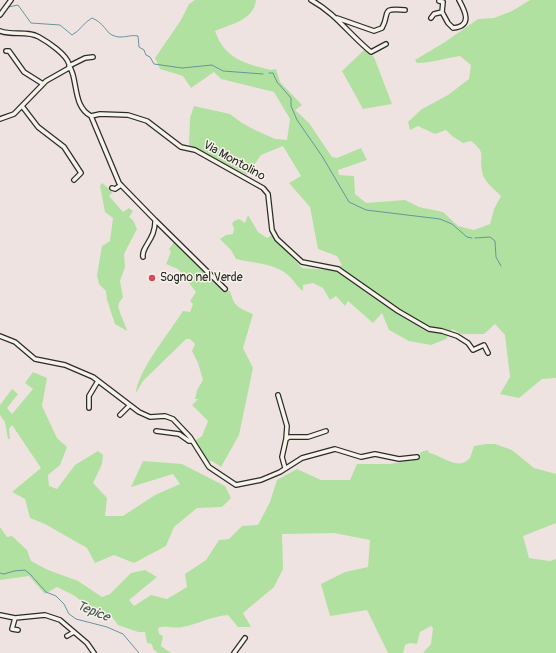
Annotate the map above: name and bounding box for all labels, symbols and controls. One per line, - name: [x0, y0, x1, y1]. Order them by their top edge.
- street label: Via Montolino: [200, 138, 268, 184]
- place label: Sogno nel Verde: [160, 271, 243, 285]
- marker: Sogno nel Verde: [147, 273, 157, 283]
- water label: Tepice: [74, 598, 112, 626]

